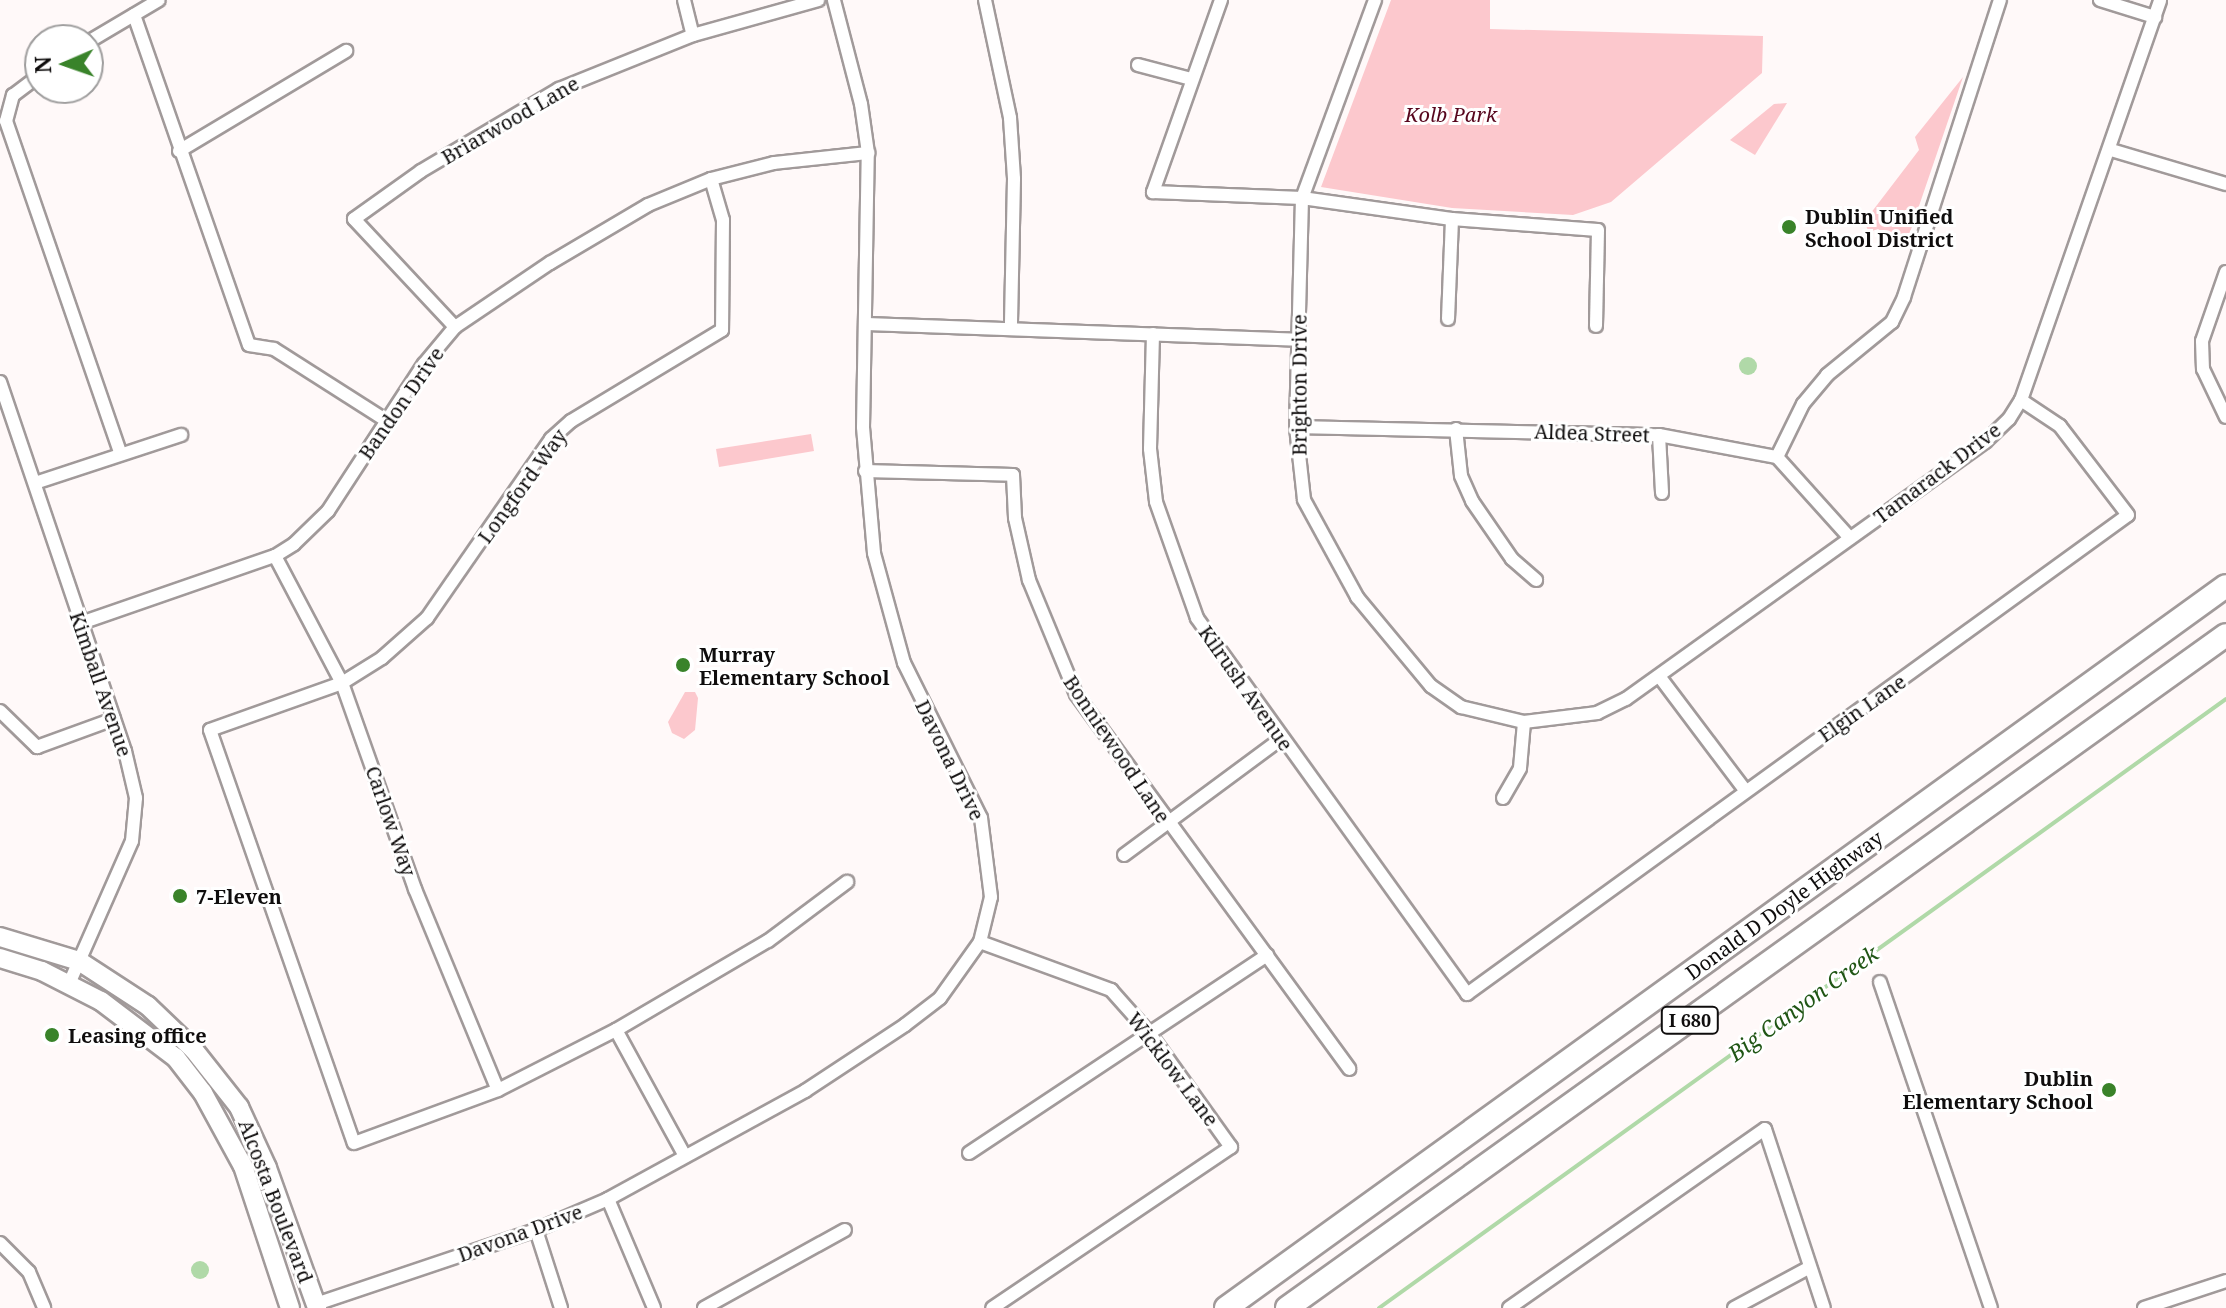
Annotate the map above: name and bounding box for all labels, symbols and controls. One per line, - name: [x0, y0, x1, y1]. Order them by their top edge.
- north arrow: [24, 24, 104, 104]
- text: N: [27, 56, 57, 74]
- street label: Briarwood Lane: [437, 71, 583, 169]
- park label: Kolb Park: [1405, 102, 1497, 126]
- place label: Dublin Unified School District: [1805, 204, 1953, 251]
- marker: Dublin Unified School District: [1780, 218, 1798, 236]
- street label: Brighton Drive: [1287, 314, 1311, 456]
- street label: Bandon Drive: [353, 342, 449, 464]
- street label: Tamarack Drive: [1869, 417, 2005, 529]
- street label: Aldea Street: [1534, 419, 1650, 447]
- street label: Longford Way: [473, 424, 571, 548]
- street label: Kimball Avenue: [65, 608, 137, 760]
- street label: Kilrush Avenue: [1194, 621, 1298, 755]
- place label: Murray Elementary School: [699, 642, 889, 689]
- marker: Murray Elementary School: [674, 656, 692, 674]
- street label: Elgin Lane: [1814, 669, 1910, 747]
- street label: Bonniewood Lane: [1059, 671, 1175, 827]
- street label: Davona Drive: [911, 696, 989, 824]
- street label: Carlow Way: [361, 763, 421, 879]
- street label: Donald D Doyle Highway: [1681, 825, 1887, 985]
- place label: 7-Eleven: [196, 884, 282, 908]
- marker: 7-Eleven: [171, 887, 189, 905]
- water label: Big Canyon Creek: [1723, 940, 1883, 1066]
- road number: I 680: [1660, 1006, 1720, 1034]
- street label: Wicklow Lane: [1122, 1007, 1224, 1131]
- place label: Leasing office: [68, 1023, 207, 1047]
- marker: Leasing office: [43, 1026, 61, 1044]
- place label: Dublin Elementary School: [1903, 1066, 2093, 1113]
- marker: Dublin Elementary School: [2100, 1081, 2118, 1099]
- street label: Alcosta Boulevard: [234, 1116, 318, 1286]
- street label: Davona Drive: [454, 1199, 586, 1267]

